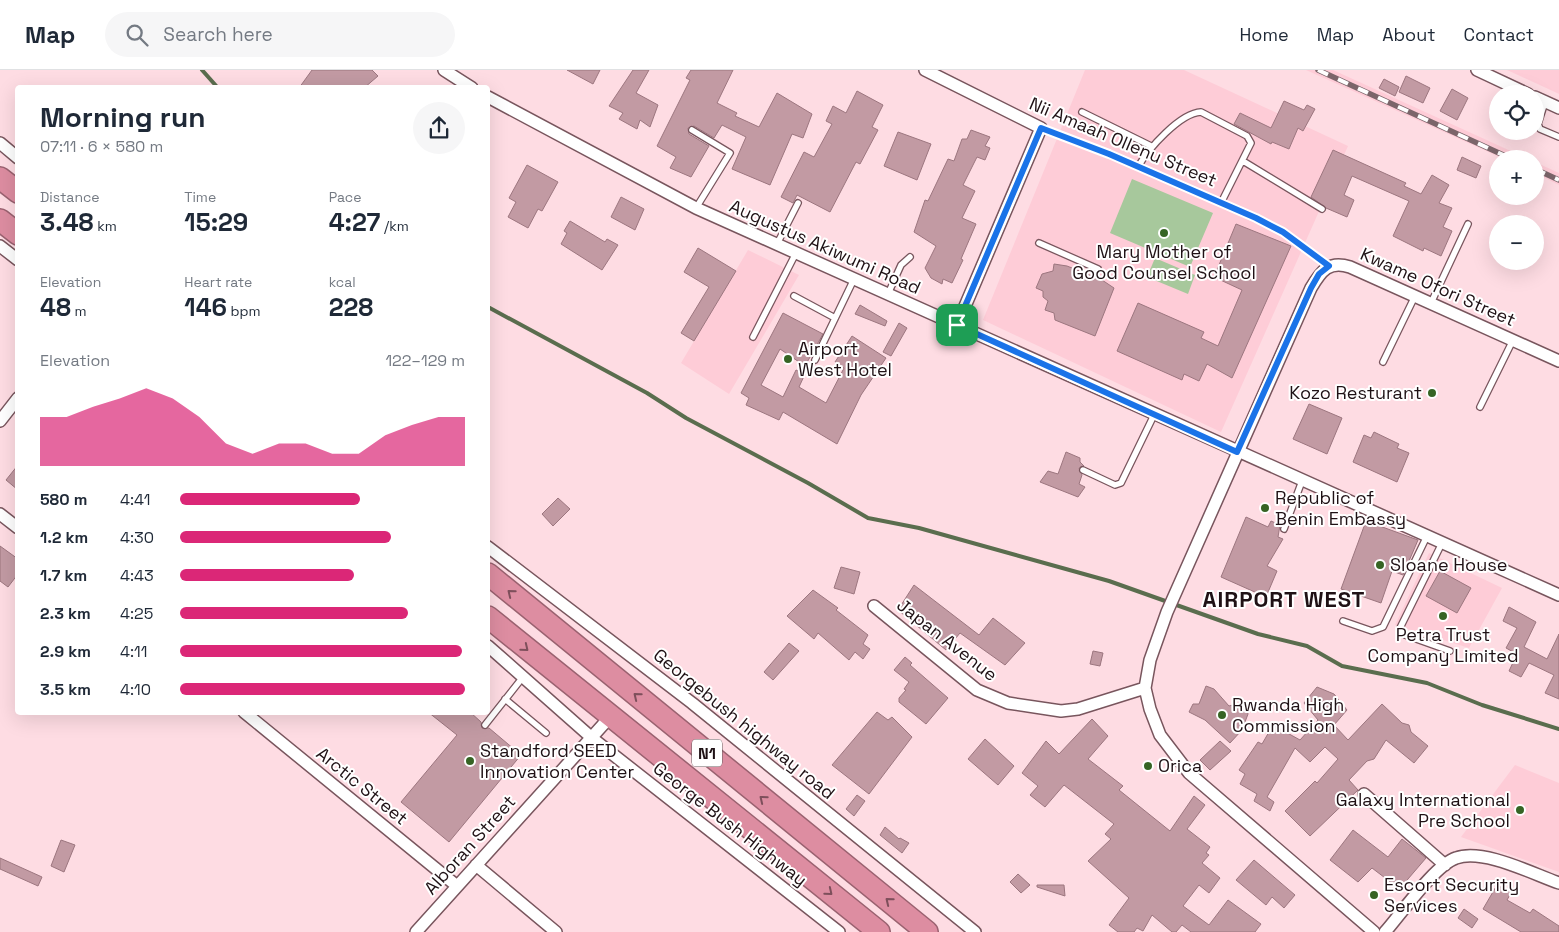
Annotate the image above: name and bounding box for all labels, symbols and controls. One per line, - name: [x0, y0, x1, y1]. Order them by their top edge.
- search box: [105, 12, 455, 57]
- text: Map: [25, 19, 75, 50]
- icon: search: [123, 21, 151, 49]
- text: Search here: [163, 22, 273, 47]
- text: Home: [1240, 23, 1289, 46]
- text: Map: [1317, 23, 1354, 46]
- text: About: [1382, 23, 1436, 46]
- text: Contact: [1464, 23, 1534, 46]
- map controls: [1489, 85, 1544, 270]
- button: locate: [1489, 85, 1544, 140]
- street label: Nii Amaah Ollenu Street: [1026, 92, 1220, 191]
- text: Morning run: [40, 99, 205, 135]
- button: share: [413, 102, 465, 154]
- text: 07:11 · 6 × 580 m: [40, 136, 163, 157]
- button: +: [1489, 150, 1544, 205]
- text: Distance: [40, 188, 100, 206]
- text: Time: [184, 188, 216, 206]
- text: Pace: [329, 188, 361, 206]
- street label: Augustus Akiwumi Road: [726, 194, 924, 299]
- text: 3.48: [40, 206, 94, 238]
- text: 15:29: [184, 206, 248, 238]
- text: 4:27: [329, 206, 380, 238]
- button: −: [1489, 215, 1544, 270]
- text: km: [94, 217, 117, 235]
- text: /km: [380, 217, 409, 235]
- marker: Mary Mother of Good Counsel School: [1158, 227, 1170, 239]
- place label: Mary Mother of Good Counsel School: [1072, 240, 1256, 284]
- street label: Kwame Ofori Street: [1357, 242, 1519, 331]
- text: Elevation: [40, 273, 101, 291]
- text: Heart rate: [184, 273, 252, 291]
- text: kcal: [329, 273, 356, 291]
- text: 48: [40, 291, 71, 323]
- text: 146: [184, 291, 227, 323]
- text: 228: [329, 291, 373, 323]
- text: m: [71, 302, 87, 320]
- text: bpm: [227, 302, 261, 320]
- pin: [936, 304, 978, 346]
- icon: arrive: [943, 311, 971, 339]
- place label: Airport West Hotel: [798, 337, 892, 381]
- text: Elevation: [40, 350, 110, 371]
- text: 122–129 m: [385, 350, 465, 371]
- marker: Airport West Hotel: [782, 353, 794, 365]
- place label: Kozo Resturant: [1289, 381, 1422, 404]
- marker: Kozo Resturant: [1426, 387, 1438, 399]
- place label: Republic of Benin Embassy: [1275, 486, 1406, 530]
- text: 580 m: [40, 489, 87, 510]
- text: 4:41: [120, 489, 150, 510]
- marker: Republic of Benin Embassy: [1259, 502, 1271, 514]
- text: 1.2 km: [40, 527, 88, 548]
- text: 4:30: [120, 527, 154, 548]
- place label: Sloane House: [1390, 553, 1507, 576]
- marker: Sloane House: [1374, 559, 1386, 571]
- text: 1.7 km: [40, 565, 87, 586]
- text: 4:43: [120, 565, 154, 586]
- district label: AIRPORT WEST: [1203, 585, 1365, 613]
- one-way arrow: [508, 590, 517, 599]
- street label: Japan Avenue: [892, 593, 1002, 686]
- text: 2.3 km: [40, 603, 91, 624]
- text: 4:25: [120, 603, 153, 624]
- marker: Petra Trust Company Limited: [1437, 610, 1449, 622]
- place label: Petra Trust Company Limited: [1368, 623, 1518, 667]
- text: 2.9 km: [40, 641, 91, 662]
- text: 4:11: [120, 641, 147, 662]
- one-way arrow: [519, 642, 528, 650]
- street label: Georgebush highway road: [649, 643, 840, 804]
- text: 3.5 km: [40, 679, 91, 700]
- text: 4:10: [120, 679, 151, 700]
- one-way arrow: [634, 693, 643, 702]
- place label: Rwanda High Commission: [1232, 693, 1344, 737]
- marker: Rwanda High Commission: [1216, 709, 1228, 721]
- place label: Standford SEED Innovation Center: [480, 739, 634, 783]
- road number: N1: [692, 740, 722, 766]
- street label: Arctic Street: [312, 742, 413, 830]
- place label: Orica: [1158, 754, 1202, 777]
- marker: Standford SEED Innovation Center: [464, 755, 476, 767]
- street label: George Bush Highway: [649, 756, 812, 891]
- marker: Orica: [1142, 760, 1154, 772]
- place label: Galaxy International Pre School: [1336, 788, 1510, 832]
- street label: Alboran Street: [419, 790, 520, 899]
- one-way arrow: [760, 795, 769, 804]
- marker: Galaxy International Pre School: [1514, 804, 1526, 816]
- place label: Escort Security Services: [1384, 873, 1519, 917]
- one-way arrow: [823, 887, 832, 895]
- marker: Escort Security Services: [1368, 889, 1380, 901]
- one-way arrow: [886, 898, 895, 907]

